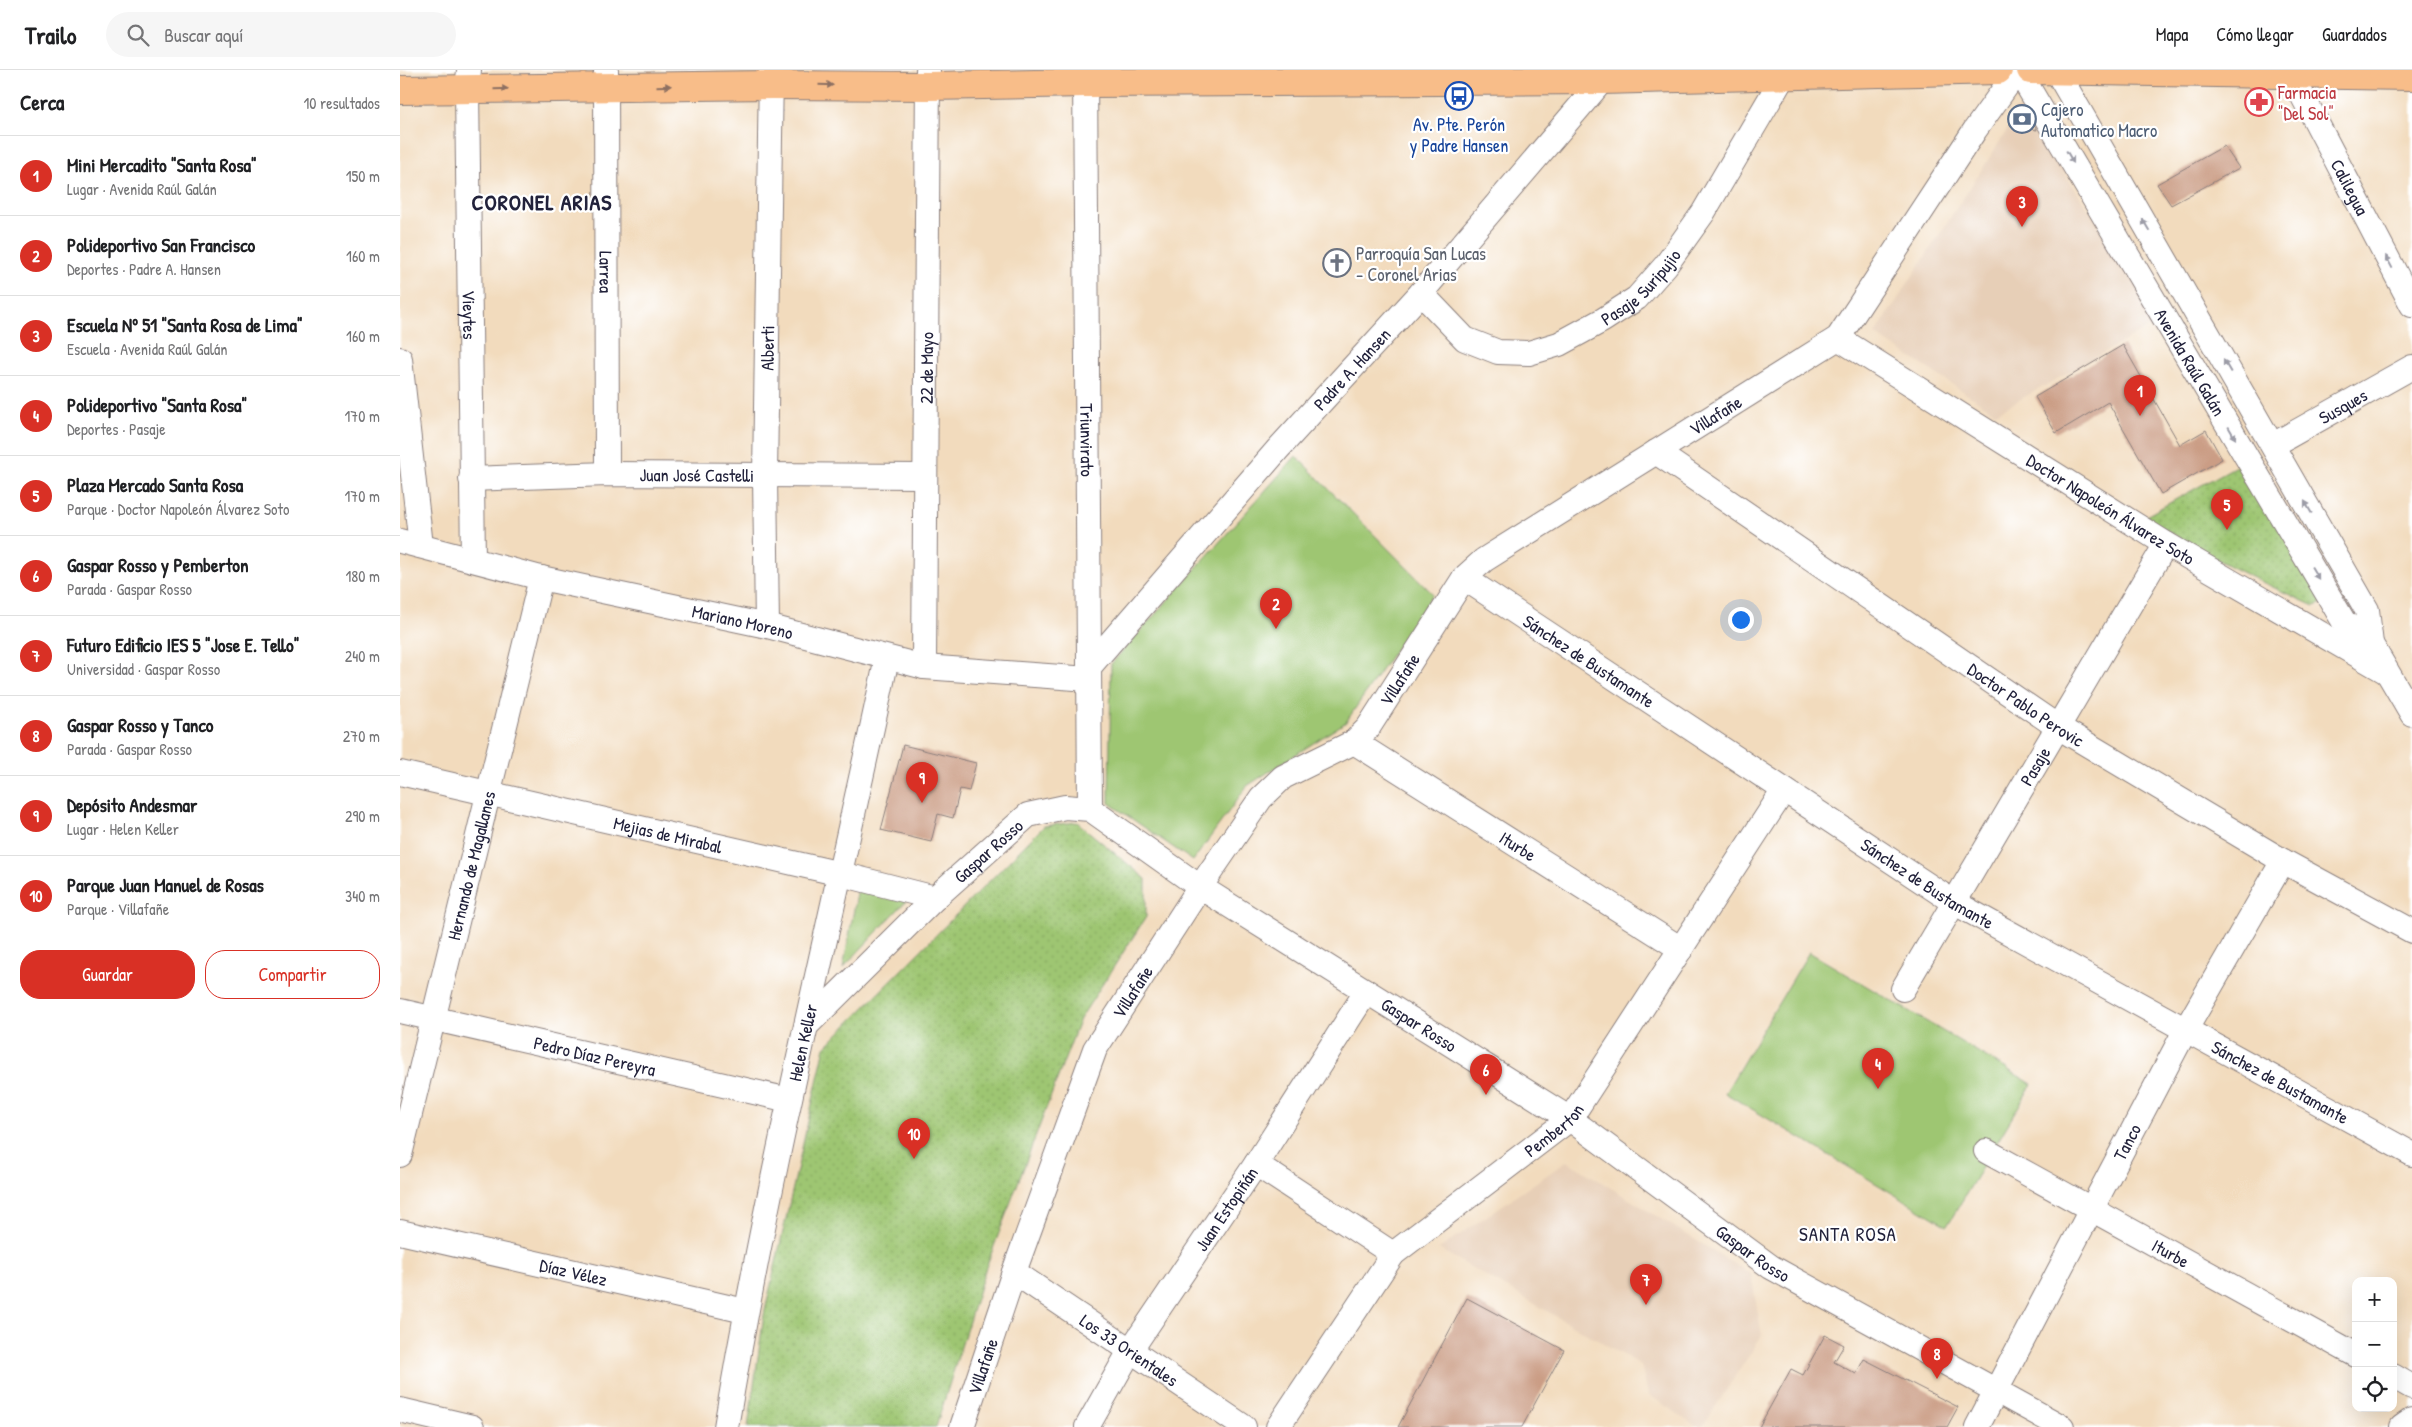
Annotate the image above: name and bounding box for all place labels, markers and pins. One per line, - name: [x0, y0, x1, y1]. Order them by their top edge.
- place label: Farmacia "Del Sol": [2277, 80, 2336, 126]
- bus stop icon: Av. Pte. Perón y Padre Hansen: [1444, 81, 1474, 111]
- pharmacy icon: Farmacia "Del Sol": [2244, 87, 2274, 117]
- place label: Cajero Automatico Macro: [2041, 97, 2157, 143]
- bank icon: Cajero Automatico Macro: [2007, 104, 2037, 134]
- place label: Av. Pte. Perón y Padre Hansen: [1410, 112, 1508, 158]
- pin: 3: [2006, 186, 2038, 227]
- place label: Parroquía San Lucas - Coronel Arias: [1356, 241, 1486, 287]
- church icon: Parroquía San Lucas - Coronel Arias: [1322, 248, 1352, 278]
- pin: 1: [2124, 375, 2156, 416]
- pin: 5: [2211, 489, 2243, 530]
- pin: 2: [1260, 588, 1292, 629]
- pin: 9: [906, 762, 938, 803]
- pin: 4: [1862, 1048, 1894, 1089]
- pin: 6: [1470, 1054, 1502, 1095]
- pin: 10: [898, 1118, 930, 1159]
- pin: 7: [1630, 1264, 1662, 1305]
- pin: 8: [1921, 1338, 1953, 1379]

